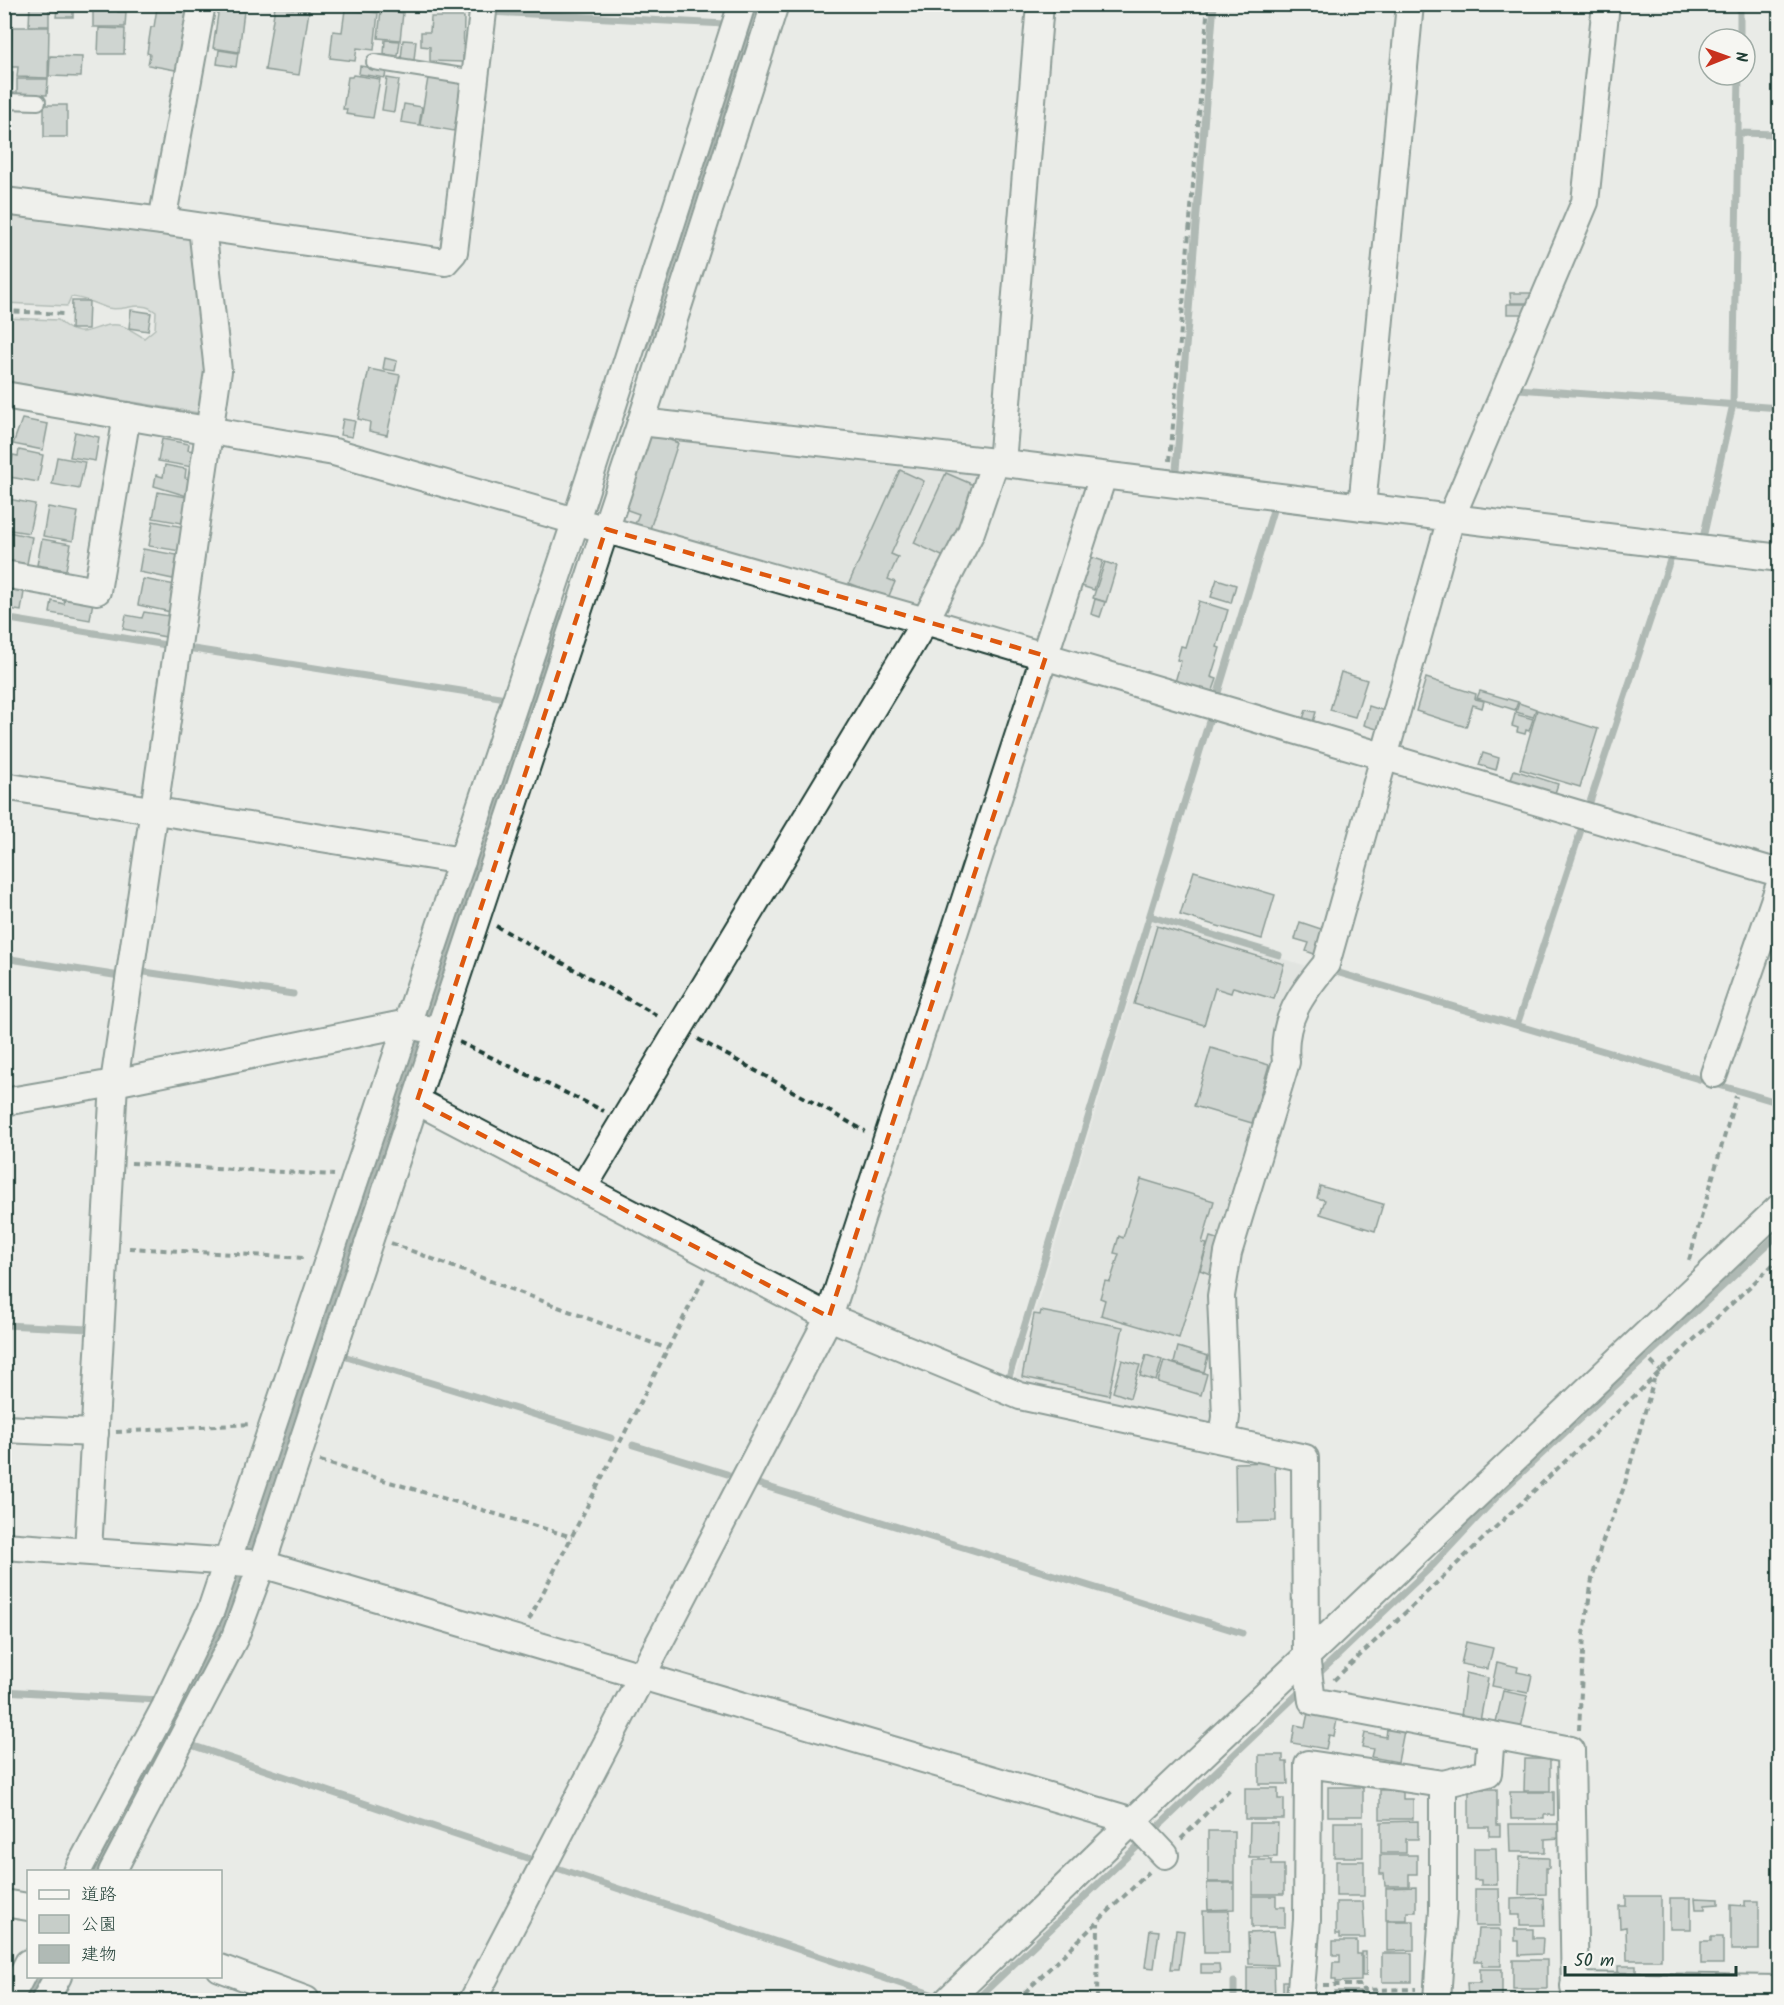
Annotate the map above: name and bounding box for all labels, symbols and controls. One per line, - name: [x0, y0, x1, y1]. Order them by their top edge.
- north arrow: [1697, 27, 1757, 87]
- text: N: [1728, 51, 1753, 62]
- legend: [27, 1870, 222, 1978]
- text: 道路: [81, 1881, 117, 1910]
- text: 公園: [81, 1911, 117, 1940]
- scale bar: [1565, 1939, 1736, 1977]
- text: 建物: [81, 1941, 117, 1970]
- text: 50 m: [1574, 1947, 1614, 1976]

